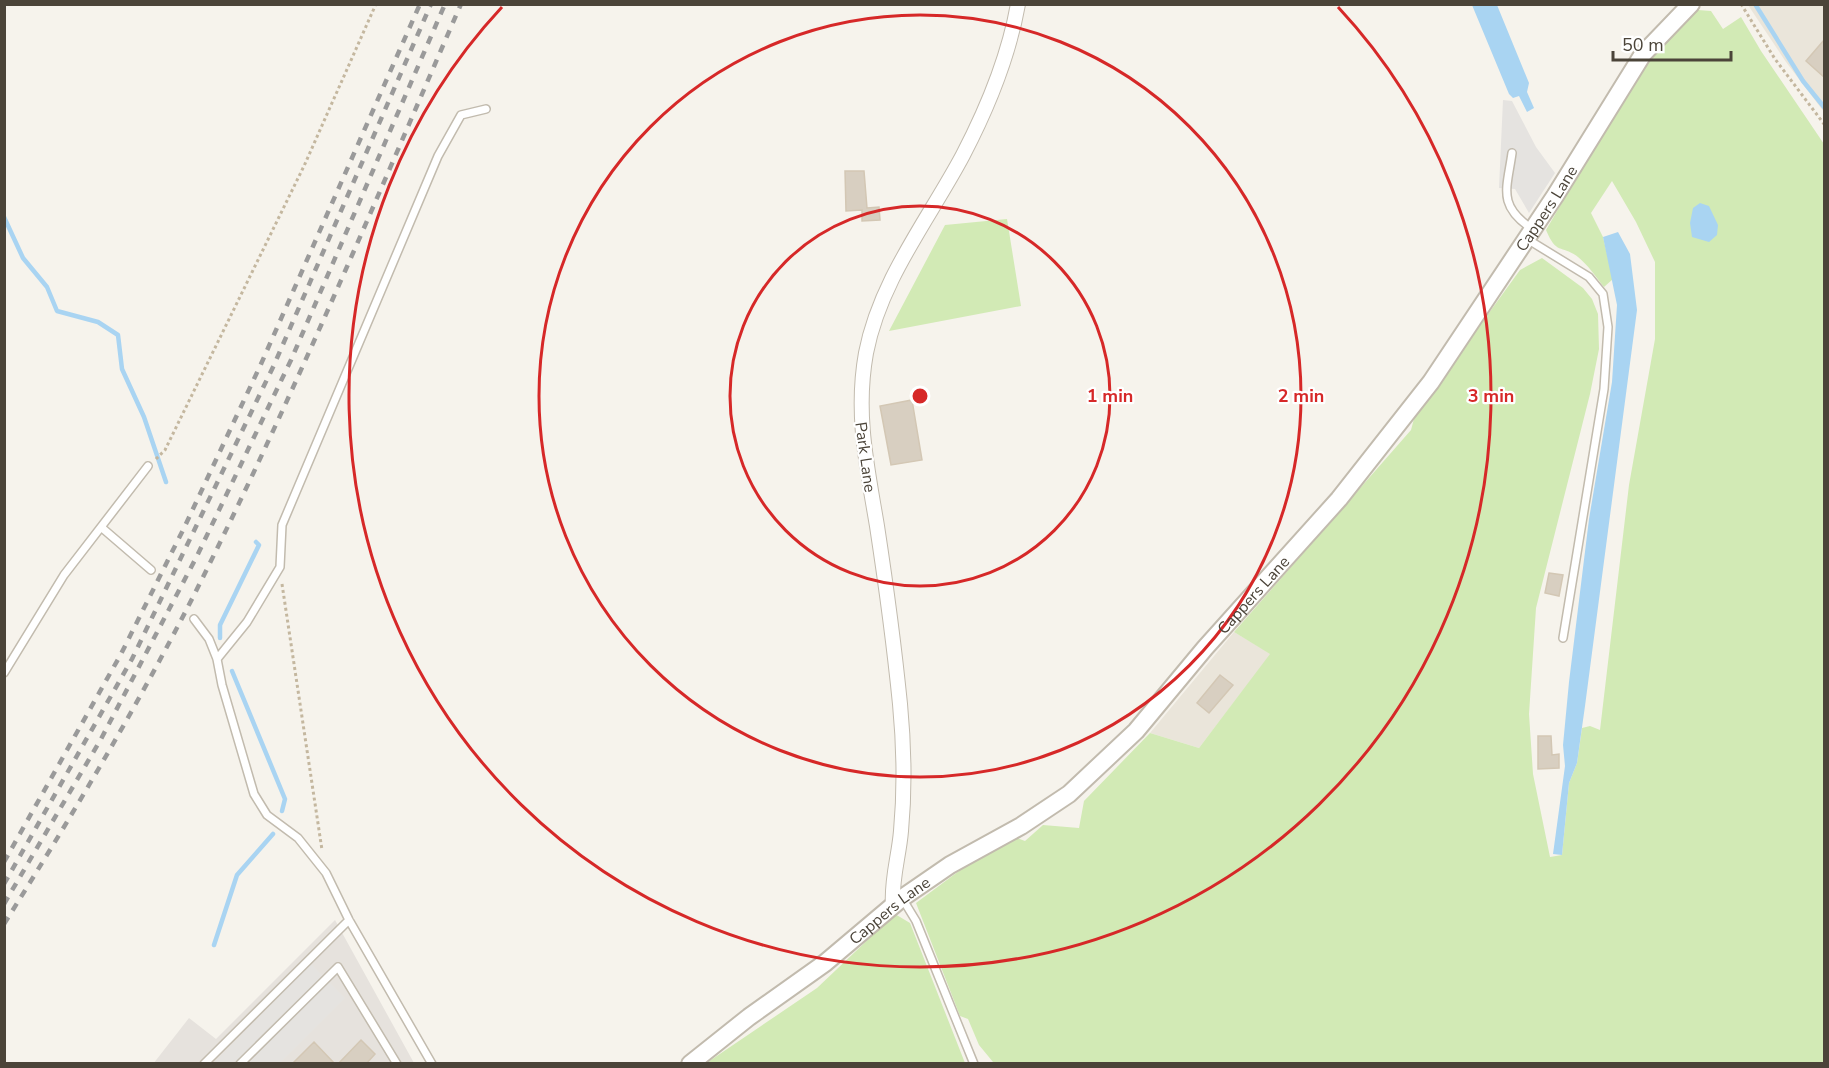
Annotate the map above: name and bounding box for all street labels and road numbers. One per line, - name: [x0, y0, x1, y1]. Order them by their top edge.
- street label: Cappers Lane: [1511, 162, 1583, 256]
- street label: Park Lane: [849, 421, 881, 494]
- street label: Cappers Lane: [1213, 551, 1295, 639]
- street label: Cappers Lane: [845, 872, 935, 950]

